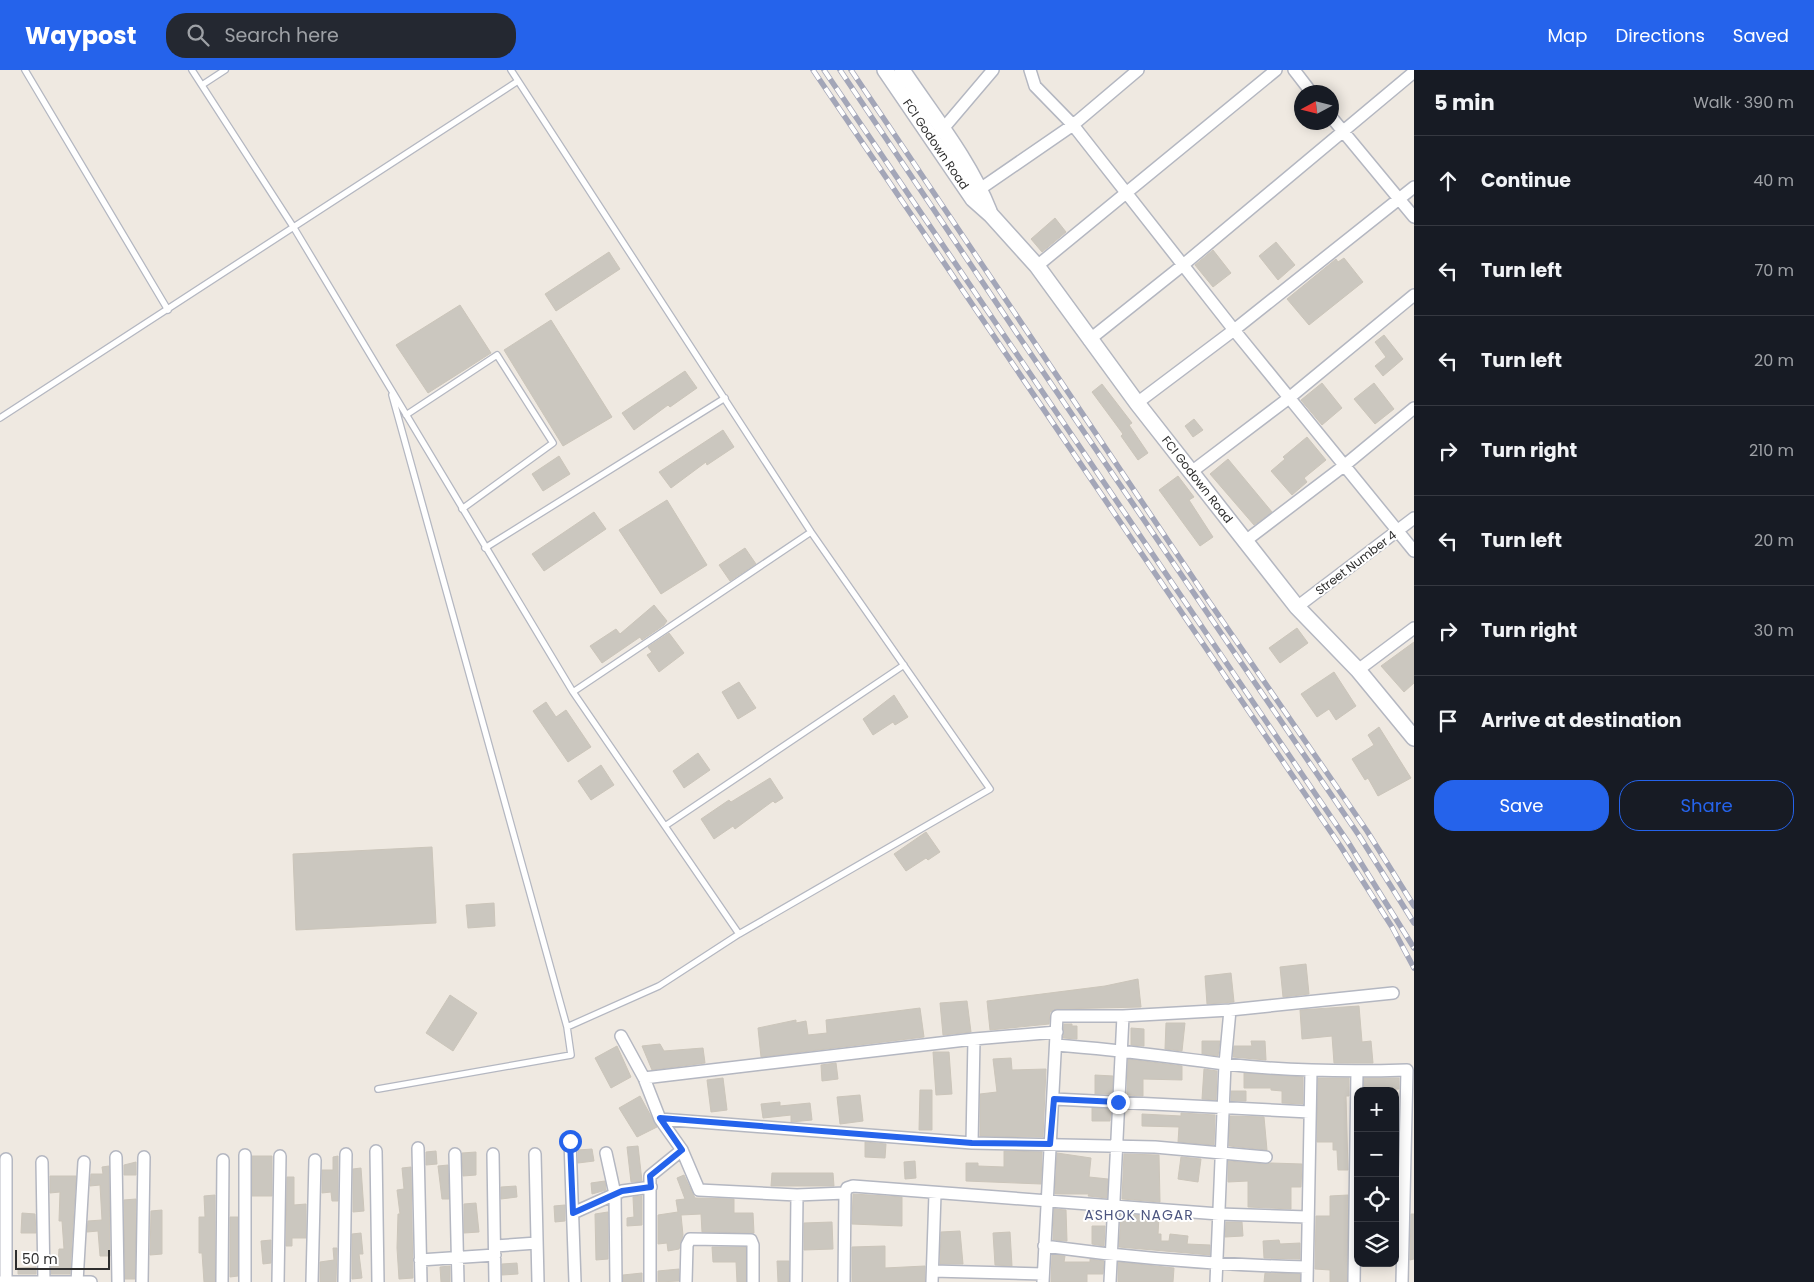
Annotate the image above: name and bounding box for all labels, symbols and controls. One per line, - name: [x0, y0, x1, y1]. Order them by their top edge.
- search box: [166, 13, 516, 58]
- text: Waypost: [25, 19, 136, 52]
- icon: search: [184, 21, 212, 49]
- text: Search here: [224, 22, 339, 49]
- text: Map: [1548, 23, 1587, 48]
- text: Directions: [1615, 23, 1705, 48]
- text: Saved: [1733, 23, 1789, 48]
- north arrow: [1294, 85, 1339, 130]
- text: 5 min: [1434, 88, 1495, 117]
- text: Walk · 390 m: [1693, 91, 1794, 114]
- street label: FCI Godown Road: [899, 95, 973, 193]
- icon: ahead: [1434, 167, 1462, 195]
- text: Continue: [1481, 167, 1571, 194]
- text: 40 m: [1753, 169, 1794, 192]
- icon: left: [1434, 257, 1462, 285]
- text: Turn left: [1481, 257, 1562, 284]
- text: 70 m: [1754, 259, 1794, 282]
- icon: left: [1434, 347, 1462, 375]
- text: Turn left: [1481, 347, 1562, 374]
- text: 20 m: [1754, 349, 1794, 372]
- street label: FCI Godown Road: [1158, 432, 1237, 526]
- icon: right: [1434, 437, 1462, 465]
- text: Turn right: [1481, 437, 1577, 464]
- text: 210 m: [1749, 439, 1794, 462]
- street label: Street Number 4: [1312, 526, 1400, 599]
- icon: left: [1434, 527, 1462, 555]
- text: Turn left: [1481, 527, 1562, 554]
- text: 20 m: [1754, 529, 1794, 552]
- icon: right: [1434, 617, 1462, 645]
- text: Turn right: [1481, 617, 1577, 644]
- text: 30 m: [1754, 619, 1794, 642]
- icon: arrive: [1434, 707, 1462, 735]
- text: Arrive at destination: [1481, 707, 1682, 734]
- button: Save: [1434, 780, 1609, 831]
- button: Share: [1619, 780, 1794, 831]
- map controls: [1354, 1087, 1399, 1267]
- button: +: [1354, 1087, 1399, 1132]
- route end: [1107, 1091, 1130, 1114]
- route start: [559, 1130, 582, 1153]
- button: −: [1354, 1132, 1399, 1177]
- button: locate: [1354, 1177, 1399, 1222]
- district label: ASHOK NAGAR: [1084, 1205, 1194, 1225]
- button: layers: [1354, 1222, 1399, 1267]
- scale bar: [15, 1247, 110, 1270]
- text: 50 m: [22, 1249, 58, 1269]

